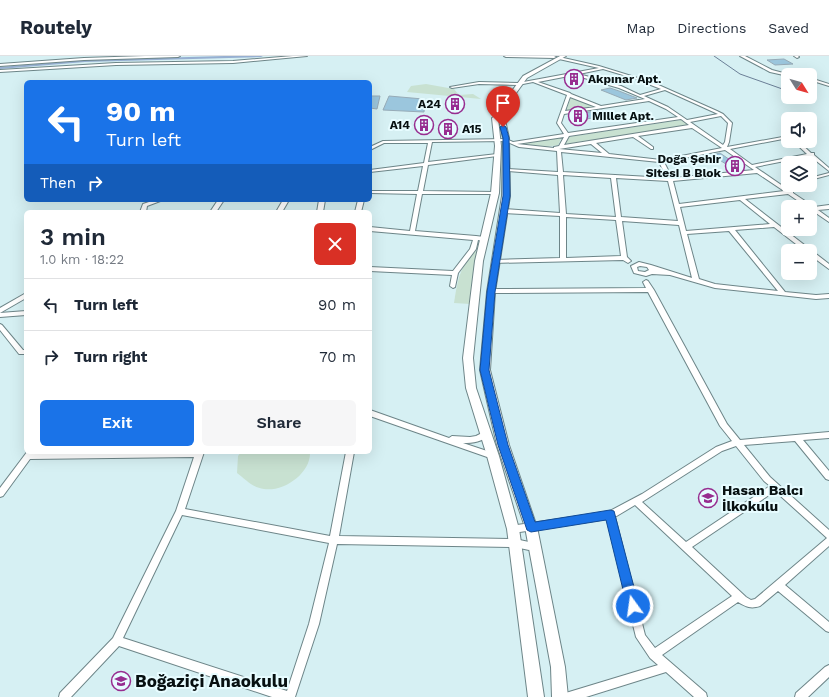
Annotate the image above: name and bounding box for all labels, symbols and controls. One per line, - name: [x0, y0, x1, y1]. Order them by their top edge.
- text: Routely: [20, 16, 92, 39]
- text: Map: [627, 20, 655, 36]
- text: Directions: [677, 20, 746, 36]
- text: Saved: [768, 20, 809, 36]
- building icon: Akpınar Apt.: [563, 68, 585, 90]
- north arrow: [781, 68, 817, 104]
- map controls: [781, 68, 817, 280]
- place label: Akpınar Apt.: [588, 72, 662, 86]
- pin: [486, 86, 520, 127]
- icon: arrive: [492, 92, 514, 114]
- building icon: A24: [444, 93, 466, 115]
- text: 90 m: [106, 95, 176, 128]
- icon: left: [40, 96, 92, 148]
- place label: A24: [418, 97, 441, 111]
- building icon: Millet Apt.: [567, 105, 589, 127]
- place label: Millet Apt.: [592, 109, 654, 123]
- button: sound: [781, 112, 817, 148]
- building icon: A14: [413, 114, 435, 136]
- place label: A14: [390, 118, 410, 132]
- building icon: A15: [437, 118, 459, 140]
- place label: A15: [462, 122, 482, 136]
- text: Turn left: [106, 129, 181, 150]
- place label: Doğa Şehir Sitesi B Blok: [646, 152, 722, 180]
- building icon: Doğa Şehir Sitesi B Blok: [724, 155, 746, 177]
- button: layers: [781, 156, 817, 192]
- icon: right: [84, 172, 106, 194]
- text: Then: [40, 174, 76, 192]
- button: +: [781, 200, 817, 236]
- text: 3 min: [40, 223, 106, 251]
- button: close: [314, 223, 356, 265]
- button: −: [781, 244, 817, 280]
- text: 1.0 km · 18:22: [40, 252, 124, 267]
- icon: left: [40, 294, 62, 316]
- text: Turn left: [74, 296, 138, 314]
- text: 90 m: [318, 296, 356, 314]
- icon: right: [40, 346, 62, 368]
- text: Turn right: [74, 348, 147, 366]
- text: 70 m: [319, 348, 356, 366]
- button: Exit: [40, 400, 194, 446]
- button: Share: [202, 400, 356, 446]
- place label: Hasan Balcı İlkokulu: [722, 482, 803, 514]
- school or university icon: Hasan Balcı İlkokulu: [697, 487, 719, 509]
- position arrow: [612, 585, 654, 627]
- school or university icon: Boğaziçi Anaokulu: [110, 670, 132, 692]
- place label: Boğaziçi Anaokulu: [135, 671, 288, 691]

